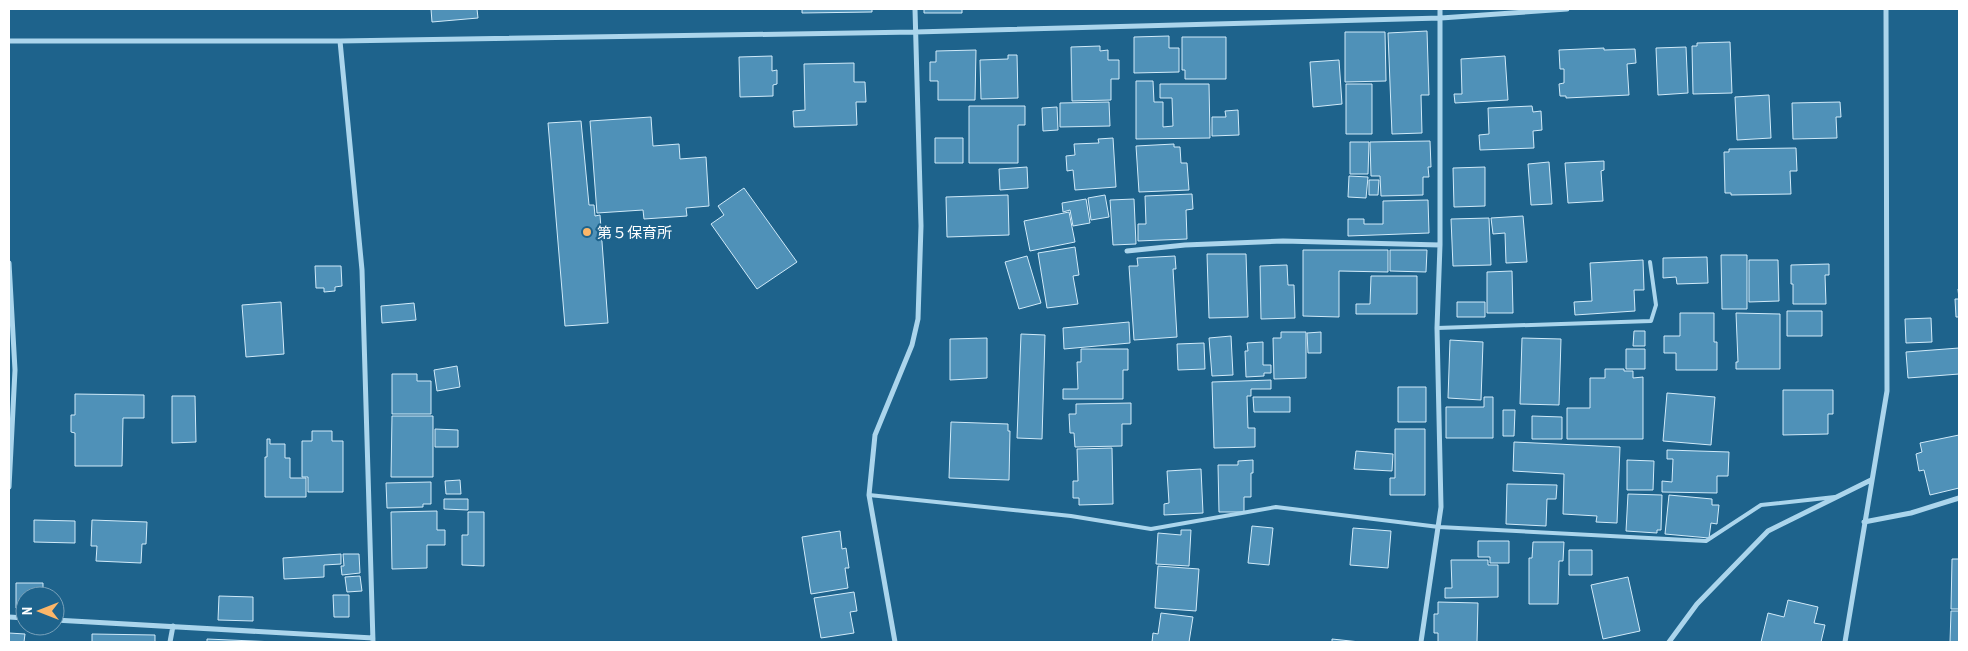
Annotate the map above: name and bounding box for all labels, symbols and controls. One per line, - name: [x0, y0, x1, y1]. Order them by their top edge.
- place label: 第５保育所: [597, 223, 672, 242]
- marker: 第５保育所: [581, 226, 593, 238]
- north arrow: [15, 586, 65, 636]
- text: N: [18, 607, 36, 615]

